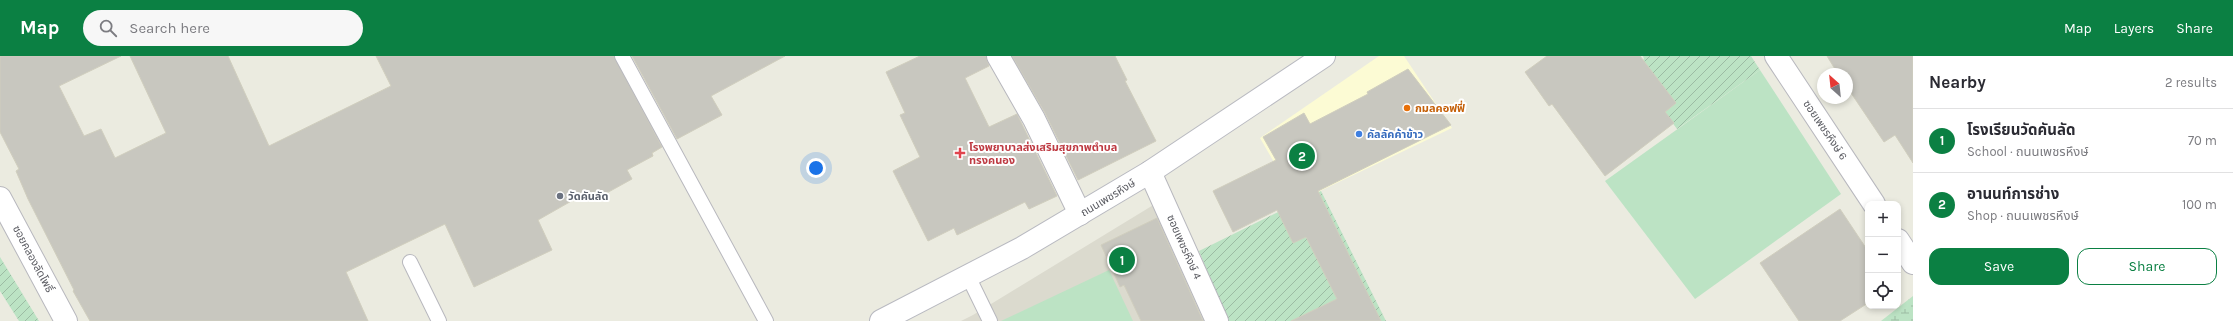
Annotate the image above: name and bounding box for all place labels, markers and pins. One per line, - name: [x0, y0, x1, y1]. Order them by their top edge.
- place label: กมลคอฟฟี่: [1415, 100, 1465, 115]
- marker: กมลคอฟฟี่: [1402, 103, 1412, 113]
- place label: คัลลัคค้าข้าว: [1367, 128, 1424, 141]
- marker: คัลลัคค้าข้าว: [1354, 129, 1364, 139]
- place label: โรงพยาบาลส่งเสริมสุขภาพตำบล ทรงคนอง: [969, 141, 1117, 167]
- pin: 2: [1289, 141, 1315, 171]
- marker: โรงพยาบาลส่งเสริมสุขภาพตำบล ทรงคนอง: [954, 147, 966, 159]
- place label: วัดคันลัด: [568, 190, 608, 203]
- marker: วัดคันลัด: [555, 191, 565, 201]
- pin: 1: [1109, 245, 1135, 275]

